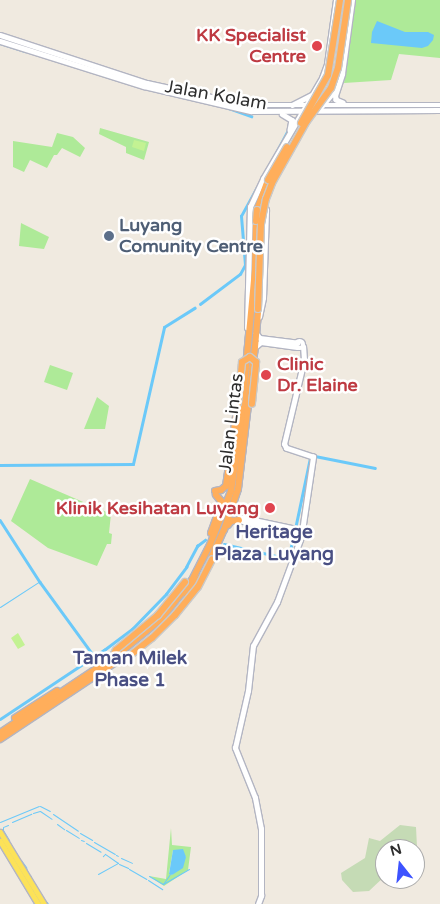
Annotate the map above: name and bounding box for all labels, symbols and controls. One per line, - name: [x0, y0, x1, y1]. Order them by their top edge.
- place label: KK Specialist Centre: [196, 25, 306, 68]
- marker: KK Specialist Centre: [310, 39, 324, 53]
- street label: Jalan Kolam: [163, 75, 269, 115]
- place label: Luyang Comunity Centre: [119, 215, 263, 258]
- marker: Luyang Comunity Centre: [103, 230, 115, 242]
- place label: Clinic Dr. Elaine: [277, 354, 358, 396]
- marker: Clinic Dr. Elaine: [259, 368, 273, 382]
- street label: Jalan Lintas: [214, 372, 248, 474]
- place label: Klinik Kesihatan Luyang: [56, 497, 259, 519]
- marker: Klinik Kesihatan Luyang: [263, 501, 277, 515]
- district label: Heritage Plaza Luyang: [214, 522, 334, 566]
- district label: Taman Milek Phase 1: [73, 648, 187, 692]
- north arrow: [375, 839, 425, 889]
- text: N: [388, 840, 404, 860]

